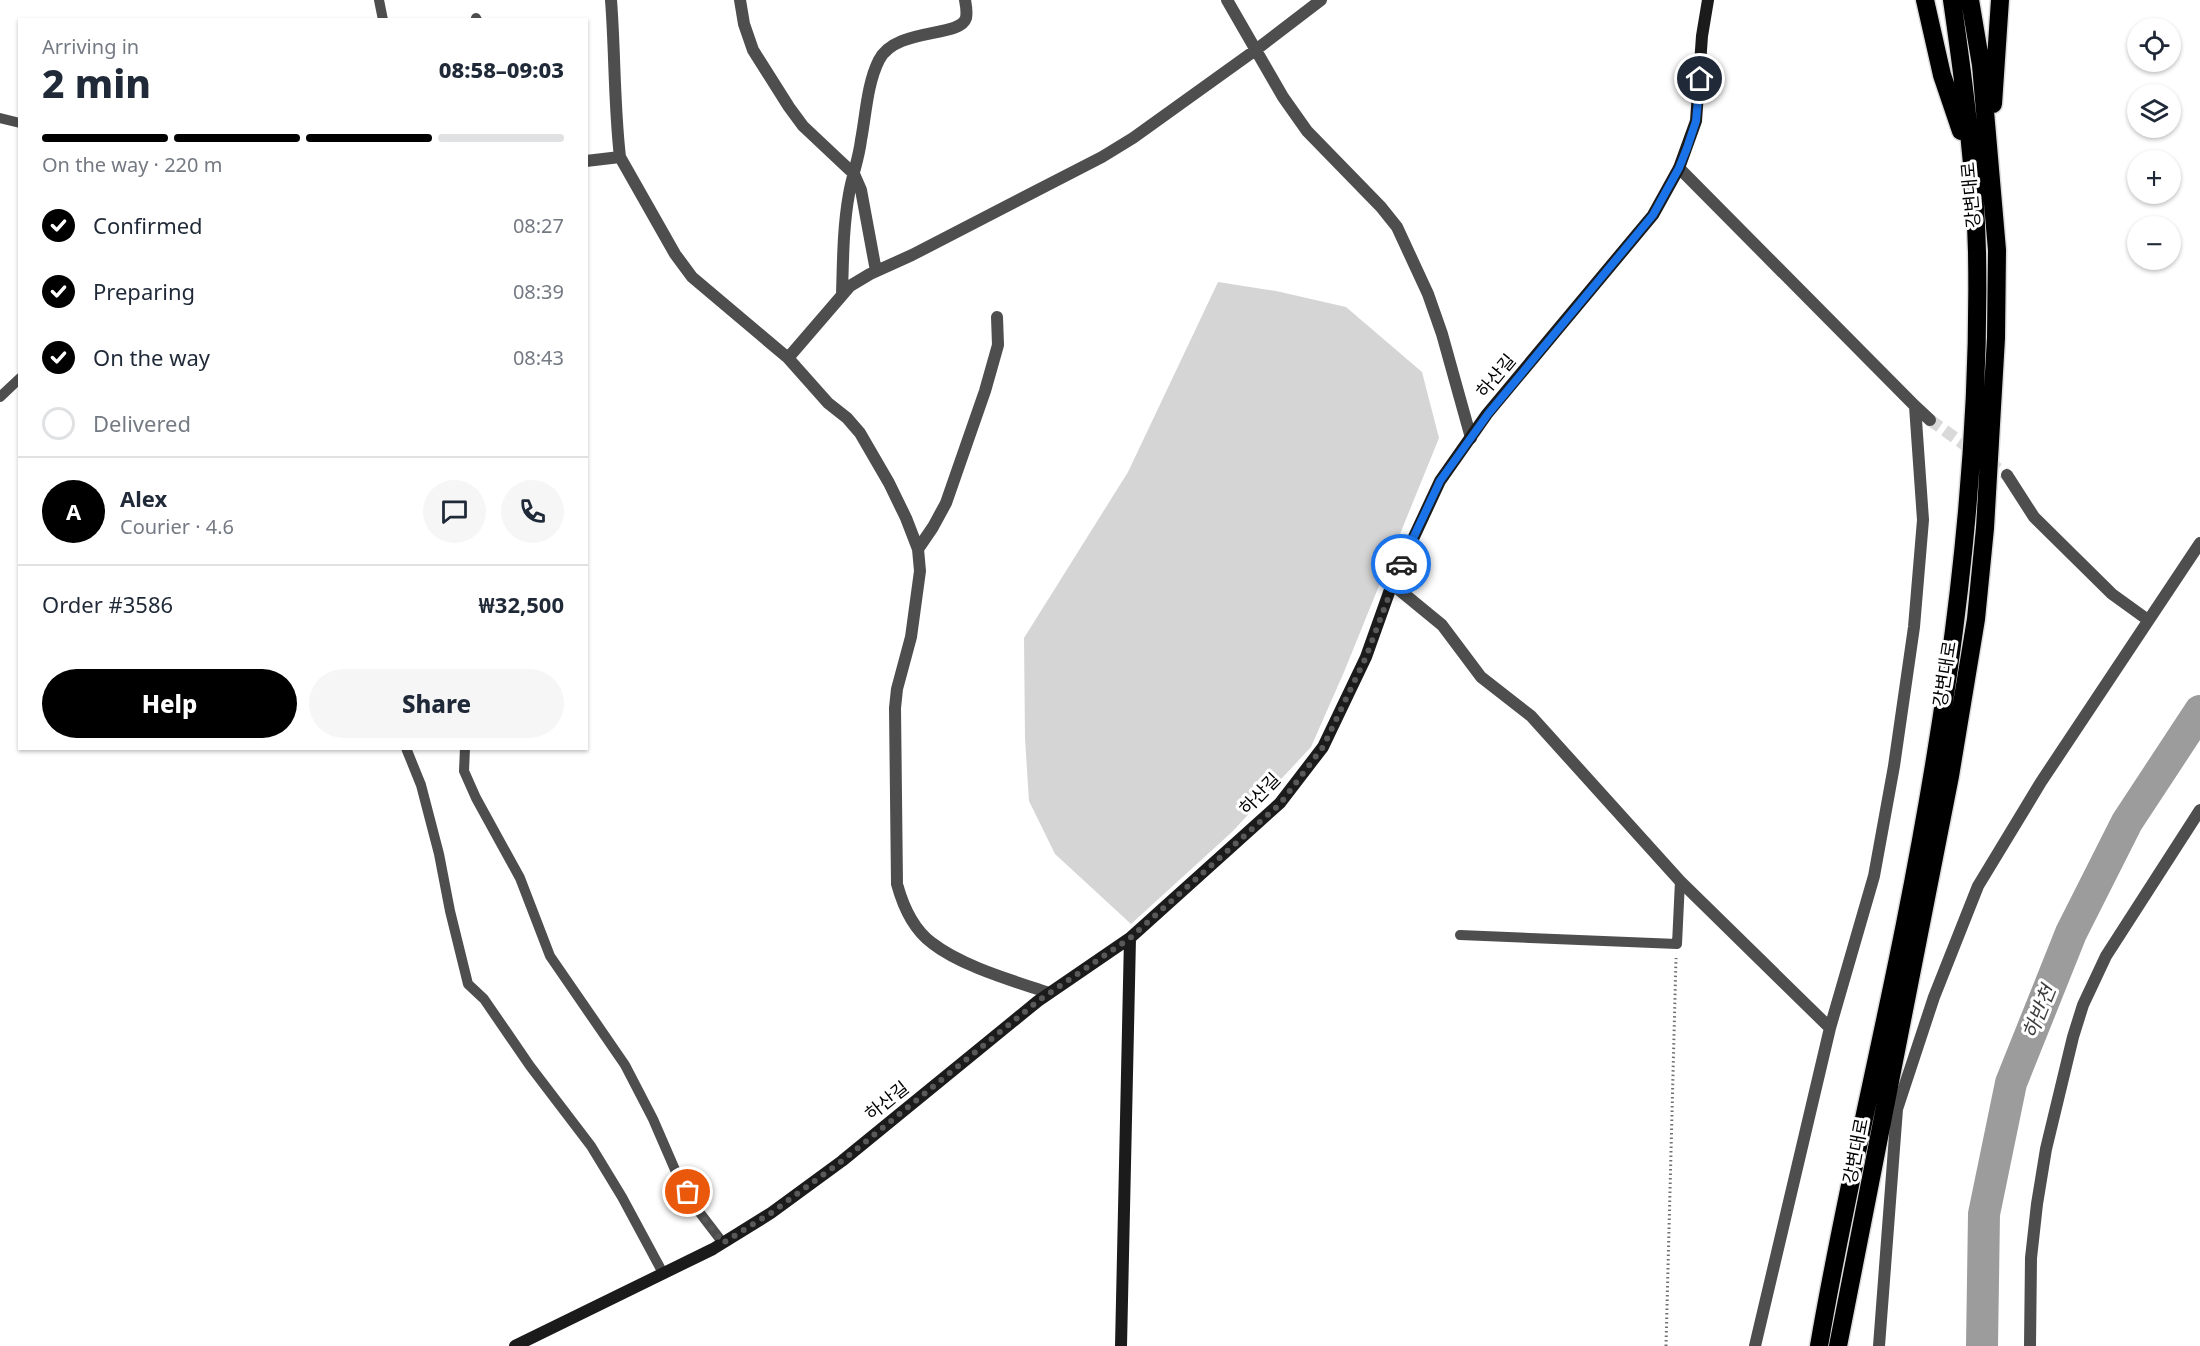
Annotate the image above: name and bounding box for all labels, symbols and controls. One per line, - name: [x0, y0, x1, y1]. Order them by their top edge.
- map controls: [2127, 18, 2181, 270]
- button: locate: [2127, 18, 2181, 72]
- text: Arriving in: [42, 33, 139, 60]
- pin: [1674, 53, 1725, 104]
- text: 08:58–09:03: [439, 54, 564, 84]
- text: 2 min: [42, 56, 151, 109]
- icon: home: [1683, 62, 1716, 95]
- button: layers: [2127, 84, 2181, 138]
- button: +: [2127, 150, 2181, 204]
- text: On the way · 220 m: [42, 151, 222, 178]
- street label: 강변대로: [1955, 161, 1985, 229]
- icon: check: [42, 209, 75, 242]
- text: Confirmed: [93, 210, 203, 240]
- text: 08:27: [513, 212, 564, 239]
- button: −: [2127, 216, 2181, 270]
- icon: check: [42, 275, 75, 308]
- text: Preparing: [93, 276, 195, 306]
- text: 08:39: [513, 278, 564, 305]
- icon: check: [42, 341, 75, 374]
- text: On the way: [93, 342, 210, 372]
- text: 08:43: [513, 344, 564, 371]
- street label: 하산길: [1470, 349, 1520, 402]
- text: Delivered: [93, 408, 191, 438]
- button: chat: [423, 480, 486, 543]
- button: phone: [501, 480, 564, 543]
- text: Alex: [120, 483, 167, 513]
- text: A: [66, 496, 81, 526]
- text: Courier · 4.6: [120, 513, 234, 540]
- courier: [1371, 534, 1431, 594]
- icon: car: [1385, 548, 1418, 581]
- text: Order #3586: [42, 589, 173, 619]
- text: ₩32,500: [479, 589, 564, 619]
- street label: 강변대로: [1927, 639, 1961, 708]
- button: Help: [42, 669, 297, 738]
- button: Share: [309, 669, 564, 738]
- street label: 하산길: [1233, 767, 1285, 820]
- water label: 하반천: [2016, 979, 2062, 1042]
- street label: 하산길: [860, 1075, 913, 1125]
- street label: 강변대로: [1837, 1116, 1873, 1186]
- pin: [662, 1166, 713, 1217]
- icon: bag: [671, 1175, 704, 1208]

